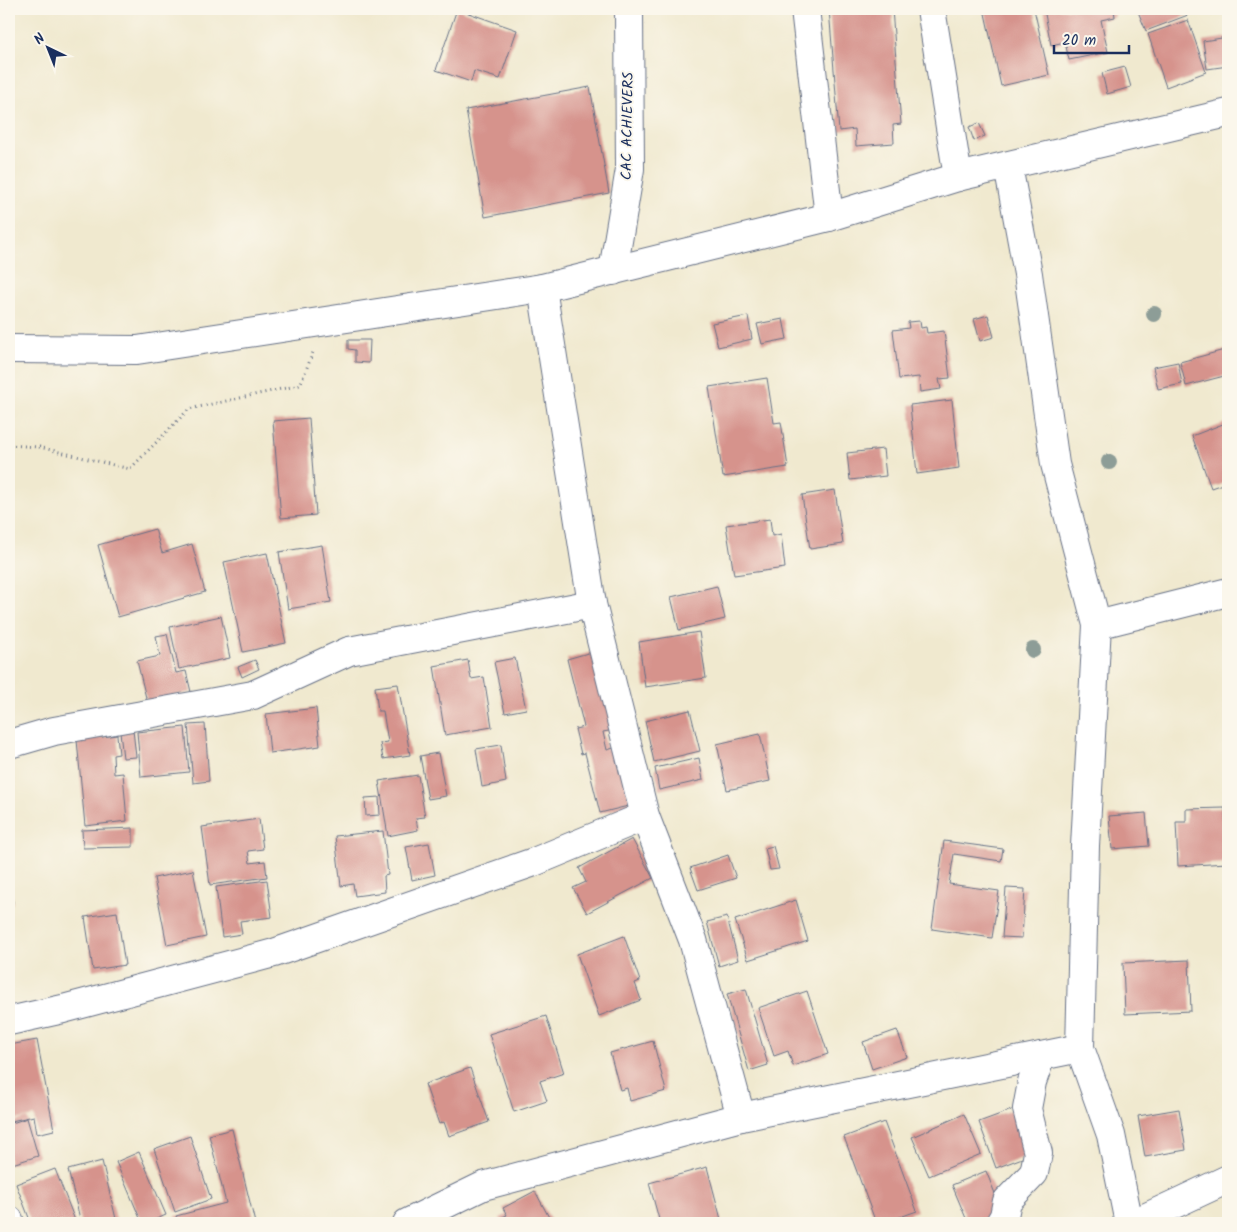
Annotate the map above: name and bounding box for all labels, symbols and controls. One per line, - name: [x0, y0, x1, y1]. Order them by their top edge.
- north arrow: [22, 22, 72, 72]
- scale bar: [1054, 22, 1130, 54]
- text: N: [29, 28, 51, 50]
- text: 20 m: [1062, 29, 1096, 53]
- street label: CAC ACHIEVERS: [615, 72, 641, 180]

